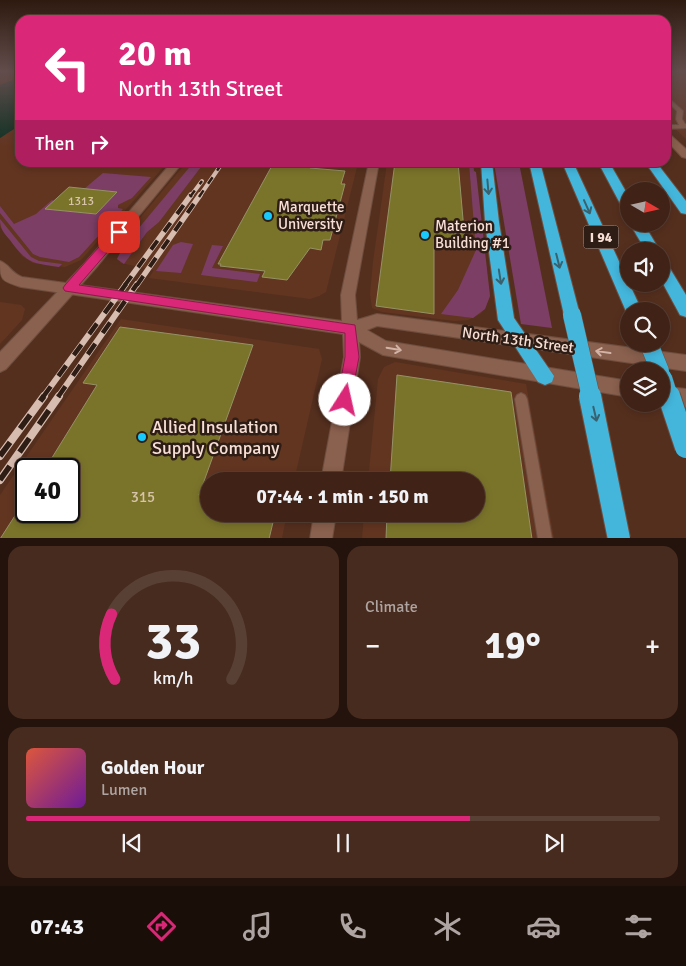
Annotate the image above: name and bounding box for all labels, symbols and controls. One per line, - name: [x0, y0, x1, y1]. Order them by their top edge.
- text: 20 m: [118, 32, 192, 75]
- icon: left: [35, 35, 100, 100]
- text: North 13th Street: [118, 75, 283, 102]
- icon: right: [85, 130, 113, 158]
- text: Then: [35, 132, 75, 156]
- one-way arrow: [483, 179, 493, 195]
- north arrow: [620, 182, 670, 232]
- map controls: [620, 182, 670, 412]
- house number: 1313: [68, 194, 94, 209]
- place label: Marquette University: [278, 198, 345, 233]
- one-way arrow: [583, 199, 592, 214]
- marker: Marquette University: [262, 210, 274, 222]
- pin: [98, 211, 140, 253]
- place label: Materion Building #1: [435, 217, 510, 252]
- icon: arrive: [105, 218, 133, 246]
- road number: I 94: [584, 226, 618, 248]
- marker: Materion Building #1: [419, 229, 431, 241]
- button: sound: [620, 242, 670, 292]
- one-way arrow: [554, 252, 563, 268]
- one-way arrow: [495, 269, 505, 285]
- button: search: [620, 302, 670, 352]
- street label: North 13th Street: [461, 323, 575, 357]
- one-way arrow: [386, 345, 402, 355]
- one-way arrow: [595, 347, 611, 357]
- button: layers: [620, 362, 670, 412]
- position arrow: [318, 373, 370, 425]
- one-way arrow: [591, 405, 600, 421]
- place label: Allied Insulation Supply Company: [152, 416, 280, 459]
- marker: Allied Insulation Supply Company: [136, 431, 148, 443]
- speed limit sign: 40: [15, 458, 80, 523]
- text: 07:44 · 1 min · 150 m: [256, 485, 429, 509]
- house number: 315: [131, 488, 155, 506]
- text: Climate: [365, 597, 418, 617]
- text: 33: [145, 609, 202, 673]
- text: 19°: [484, 622, 541, 669]
- text: −: [365, 629, 380, 663]
- text: +: [645, 629, 660, 663]
- text: km/h: [153, 667, 194, 689]
- text: Golden Hour: [101, 756, 204, 780]
- text: Lumen: [101, 780, 147, 800]
- icon: previous: [118, 829, 146, 857]
- icon: pause: [329, 829, 357, 857]
- icon: next: [540, 829, 568, 857]
- icon: directions: [144, 909, 179, 944]
- icon: music: [240, 909, 275, 944]
- icon: phone: [335, 909, 370, 944]
- icon: climate: [430, 909, 465, 944]
- icon: car: [526, 909, 561, 944]
- icon: filters: [621, 909, 656, 944]
- text: 07:43: [30, 913, 84, 940]

